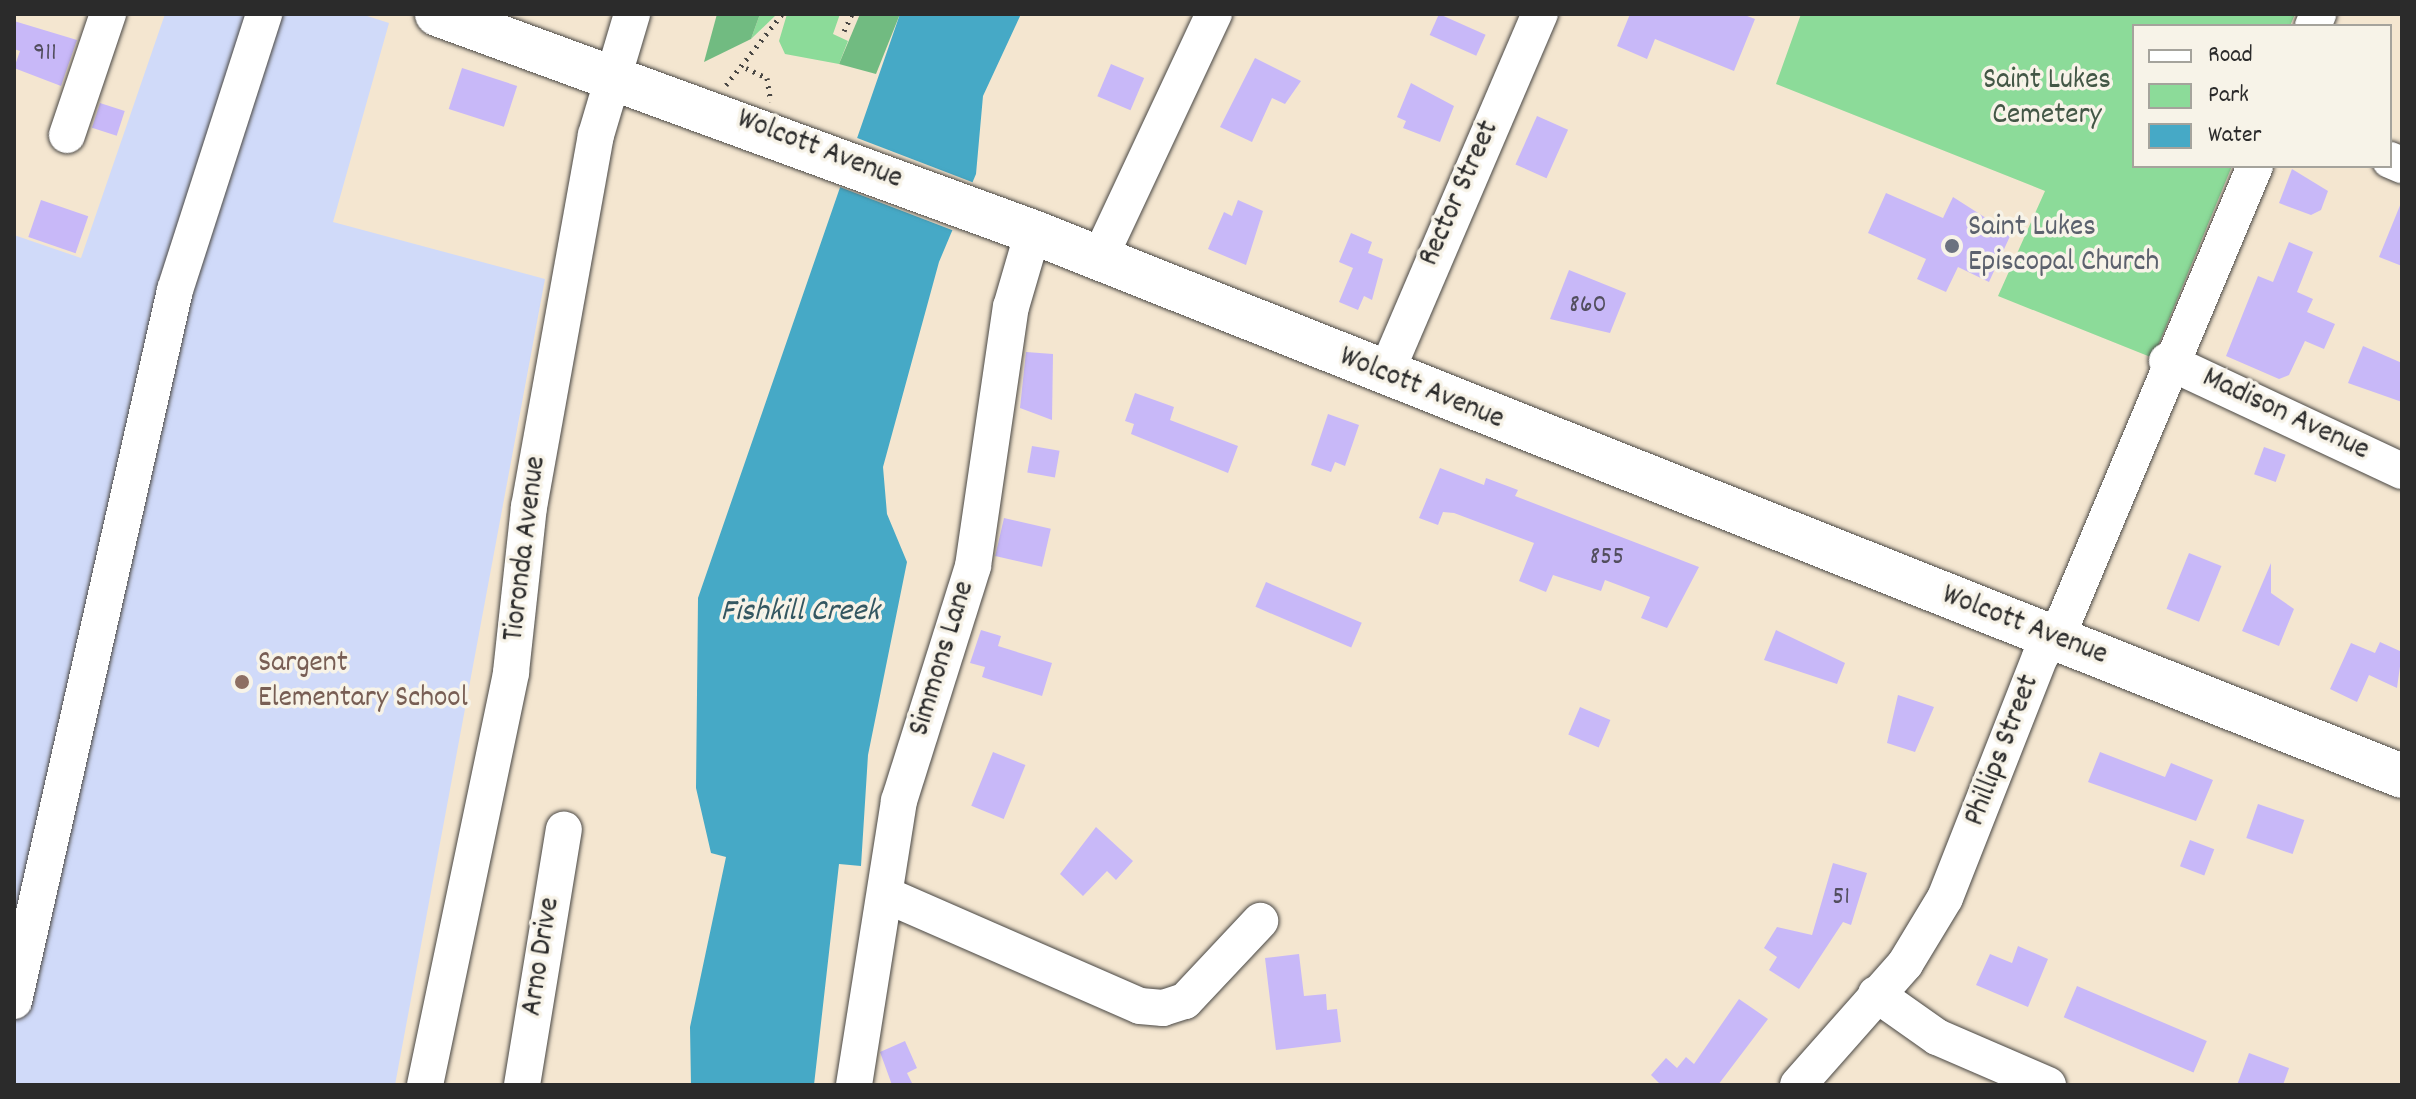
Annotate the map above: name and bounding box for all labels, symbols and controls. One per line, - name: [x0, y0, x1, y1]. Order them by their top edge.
- legend: [2132, 24, 2392, 168]
- house number: 911: [33, 38, 57, 70]
- text: Road: [2208, 39, 2253, 73]
- park label: Saint Lukes Cemetery: [1983, 64, 2111, 134]
- text: Park: [2208, 79, 2249, 113]
- street label: Wolcott Avenue: [731, 103, 907, 199]
- street label: Rector Street: [1413, 116, 1509, 272]
- text: Water: [2208, 119, 2261, 153]
- place label: Saint Lukes Episcopal Church: [1968, 211, 2159, 282]
- marker: Saint Lukes Episcopal Church: [1943, 237, 1961, 255]
- house number: 860: [1569, 290, 1607, 322]
- street label: Wolcott Avenue: [1333, 341, 1509, 439]
- street label: Madison Avenue: [2196, 362, 2374, 470]
- street label: Tioronda Avenue: [498, 454, 556, 644]
- house number: 855: [1590, 542, 1624, 574]
- street label: Simmons Lane: [903, 577, 985, 741]
- street label: Wolcott Avenue: [1936, 579, 2112, 675]
- water label: Fishkill Creek: [721, 594, 879, 632]
- place label: Sargent Elementary School: [258, 647, 468, 718]
- street label: Phillips Street: [1959, 670, 2049, 832]
- marker: Sargent Elementary School: [233, 673, 251, 691]
- house number: 51: [1832, 882, 1850, 914]
- street label: Arno Drive: [516, 895, 570, 1019]

